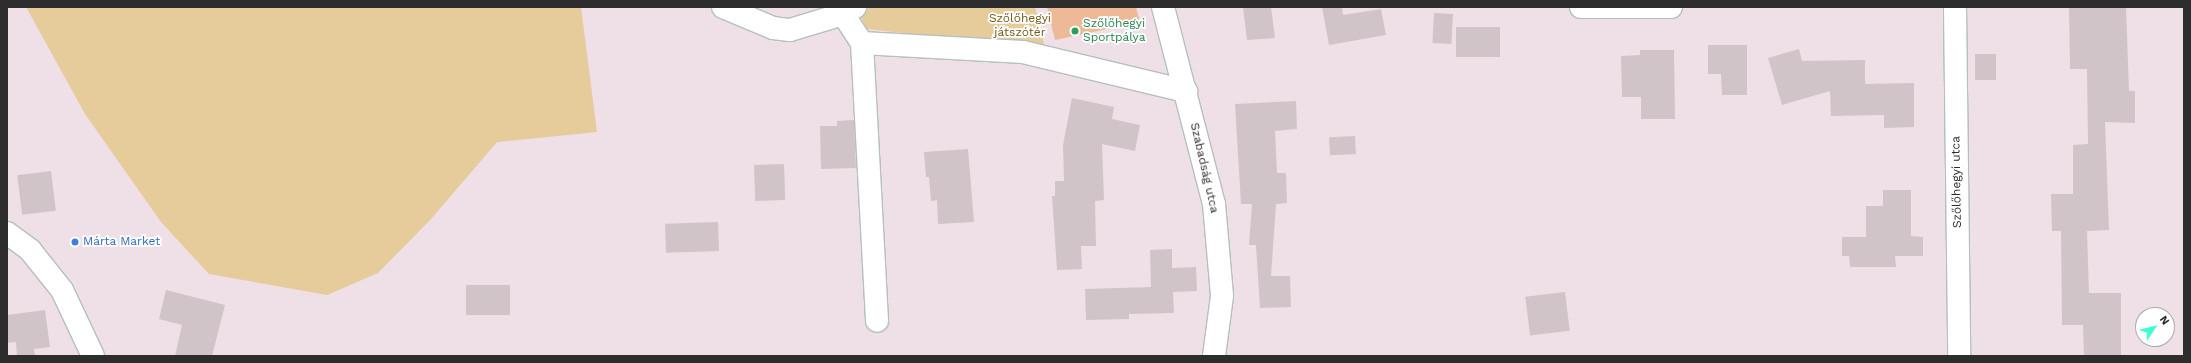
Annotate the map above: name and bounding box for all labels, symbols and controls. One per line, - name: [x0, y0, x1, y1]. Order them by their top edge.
- park label: Szőlőhegyi játszótér: [989, 12, 1051, 40]
- place label: Szőlőhegyi Sportpálya: [1083, 17, 1145, 45]
- marker: Szőlőhegyi Sportpálya: [1070, 26, 1080, 36]
- street label: Szabadság utca: [1187, 121, 1221, 215]
- street label: Szőlőhegyi utca: [1949, 136, 1965, 228]
- place label: Márta Market: [83, 235, 161, 249]
- marker: Márta Market: [70, 237, 80, 247]
- north arrow: [2135, 307, 2175, 347]
- text: N: [2157, 313, 2172, 327]

